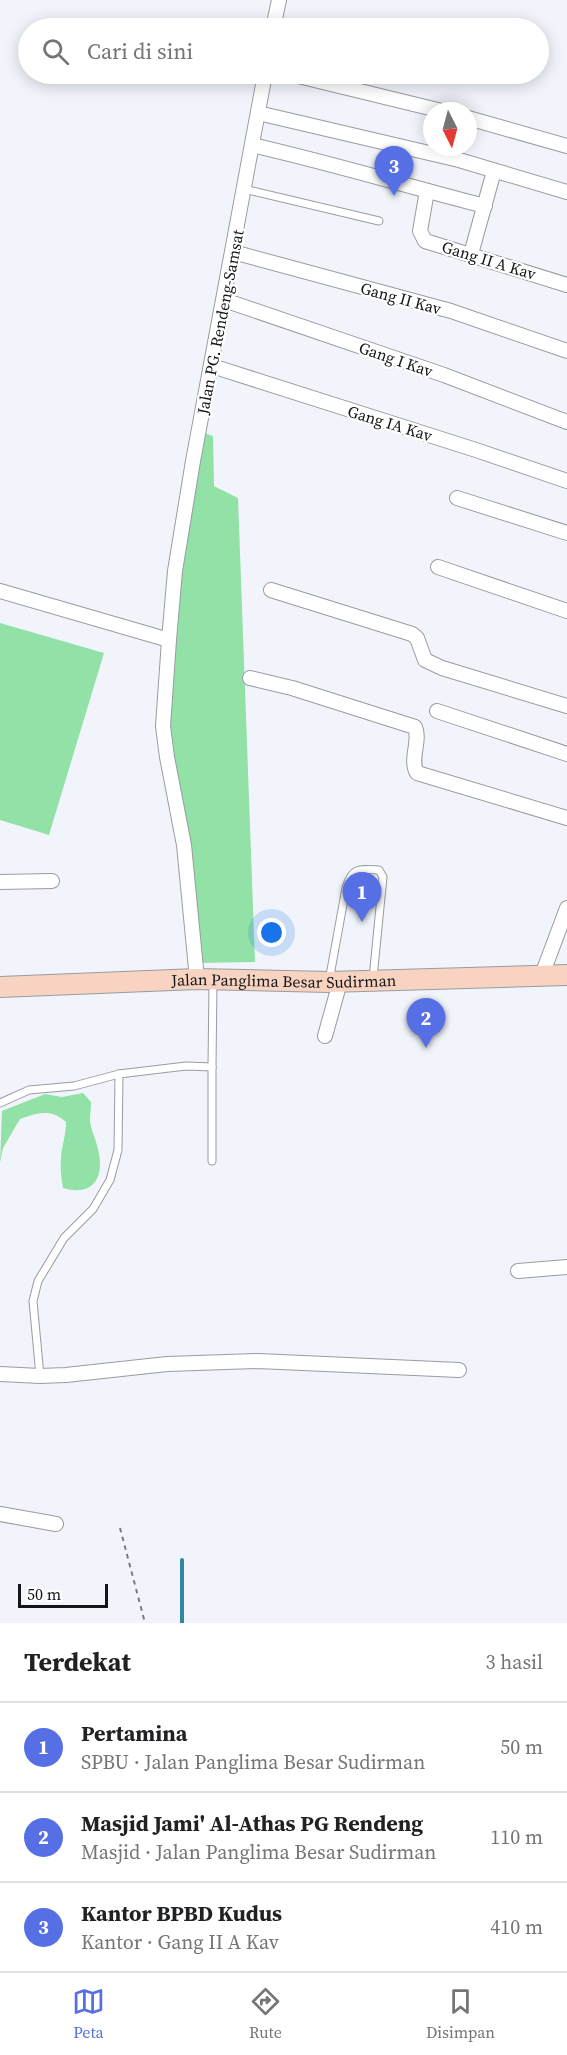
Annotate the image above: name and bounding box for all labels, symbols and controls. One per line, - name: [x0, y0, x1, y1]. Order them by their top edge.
- search box: [18, 18, 549, 84]
- icon: search: [39, 35, 72, 68]
- text: Cari di sini: [87, 36, 193, 66]
- north arrow: [423, 102, 477, 156]
- pin: 3: [374, 146, 414, 196]
- street label: Jalan PG. Rendeng-Samsat: [191, 227, 249, 417]
- street label: Gang II A Kav: [439, 235, 539, 285]
- street label: Gang II Kav: [358, 277, 444, 319]
- street label: Gang I Kav: [356, 336, 436, 382]
- street label: Gang IA Kav: [345, 400, 435, 446]
- pin: 1: [342, 872, 382, 922]
- your location: [257, 918, 286, 947]
- street label: Jalan Panglima Besar Sudirman: [170, 968, 397, 993]
- pin: 2: [406, 998, 446, 1048]
- scale bar: [18, 1581, 108, 1608]
- text: 50 m: [27, 1583, 61, 1605]
- text: Terdekat: [24, 1644, 131, 1680]
- text: 3 hasil: [486, 1648, 543, 1676]
- text: Pertamina: [81, 1718, 187, 1748]
- text: 1: [38, 1733, 49, 1761]
- text: 50 m: [500, 1733, 543, 1761]
- text: SPBU · Jalan Panglima Besar Sudirman: [81, 1748, 425, 1776]
- text: Masjid Jami' Al-Athas PG Rendeng: [81, 1808, 423, 1838]
- text: 2: [38, 1823, 49, 1851]
- text: 110 m: [490, 1823, 543, 1851]
- text: Masjid · Jalan Panglima Besar Sudirman: [81, 1838, 436, 1866]
- text: Kantor BPBD Kudus: [81, 1898, 282, 1928]
- text: 3: [38, 1913, 49, 1941]
- text: 410 m: [490, 1913, 543, 1941]
- text: Kantor · Gang II A Kav: [81, 1928, 279, 1956]
- tab: Peta: [72, 1985, 105, 2043]
- tab: Rute: [249, 1985, 282, 2043]
- tab: Disimpan: [426, 1985, 495, 2043]

